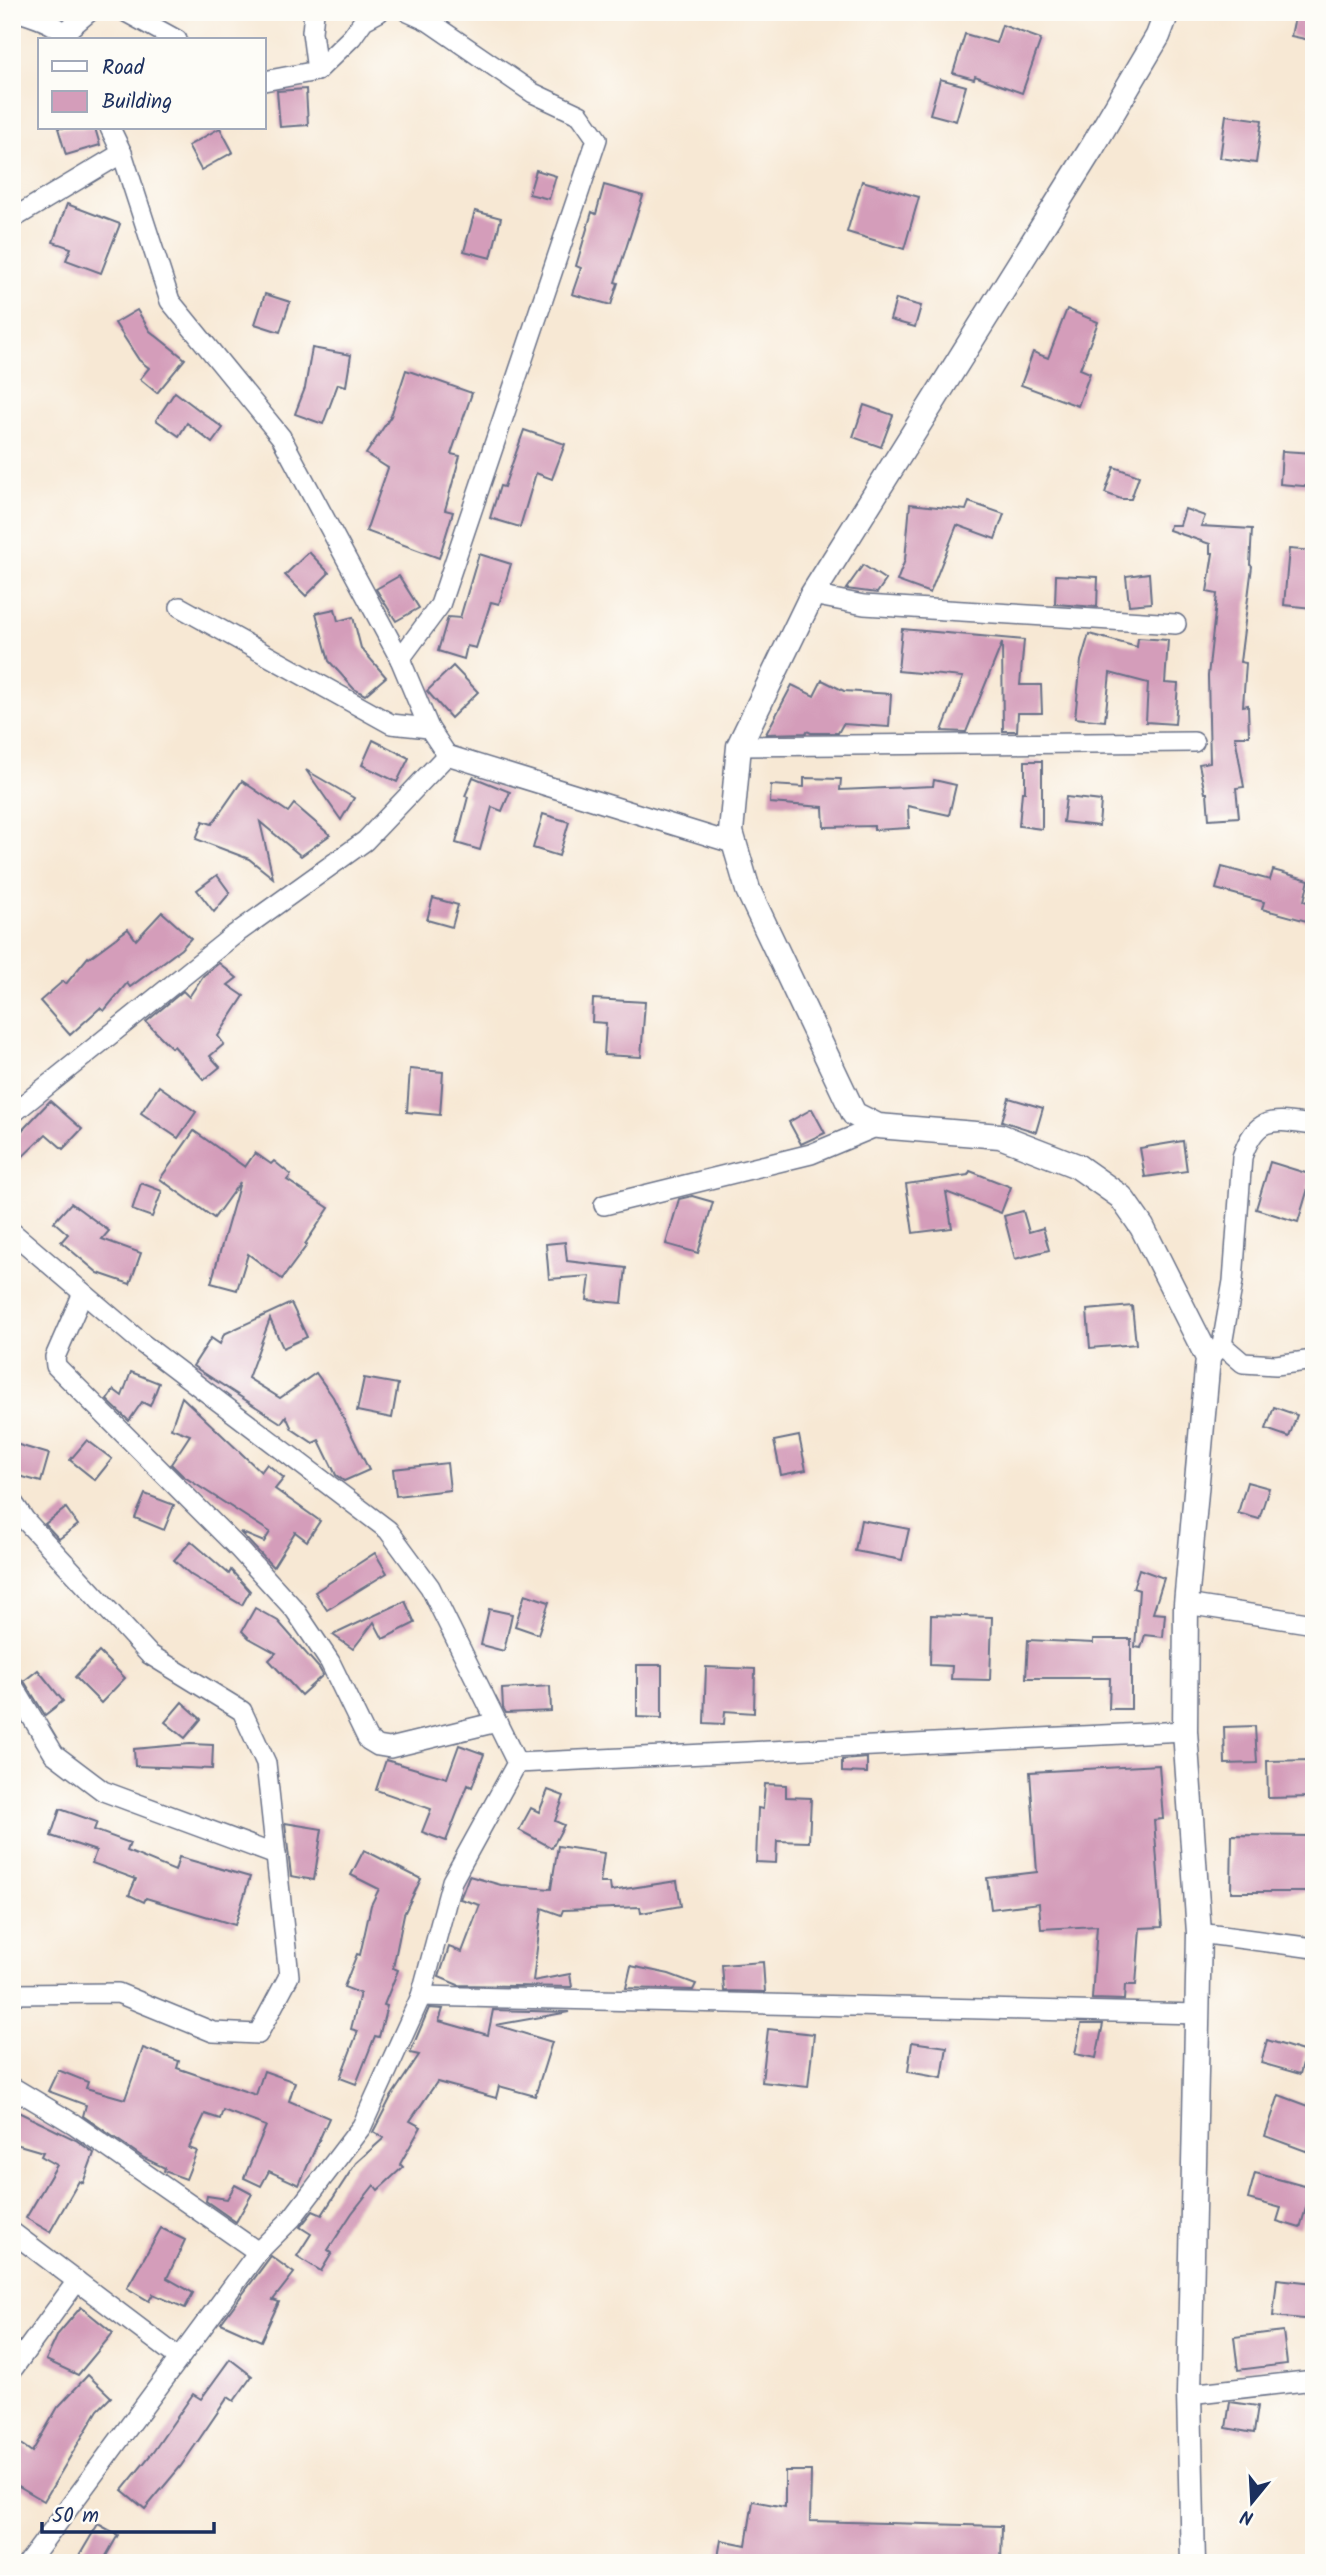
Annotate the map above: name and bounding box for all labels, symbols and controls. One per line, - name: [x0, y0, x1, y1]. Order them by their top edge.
- legend: [38, 38, 266, 130]
- text: Road: [102, 52, 145, 85]
- text: Building: [102, 86, 172, 119]
- north arrow: [1218, 2466, 1288, 2536]
- scale bar: [42, 2491, 214, 2535]
- text: 50 m: [52, 2500, 99, 2533]
- text: N: [1237, 2500, 1258, 2532]

